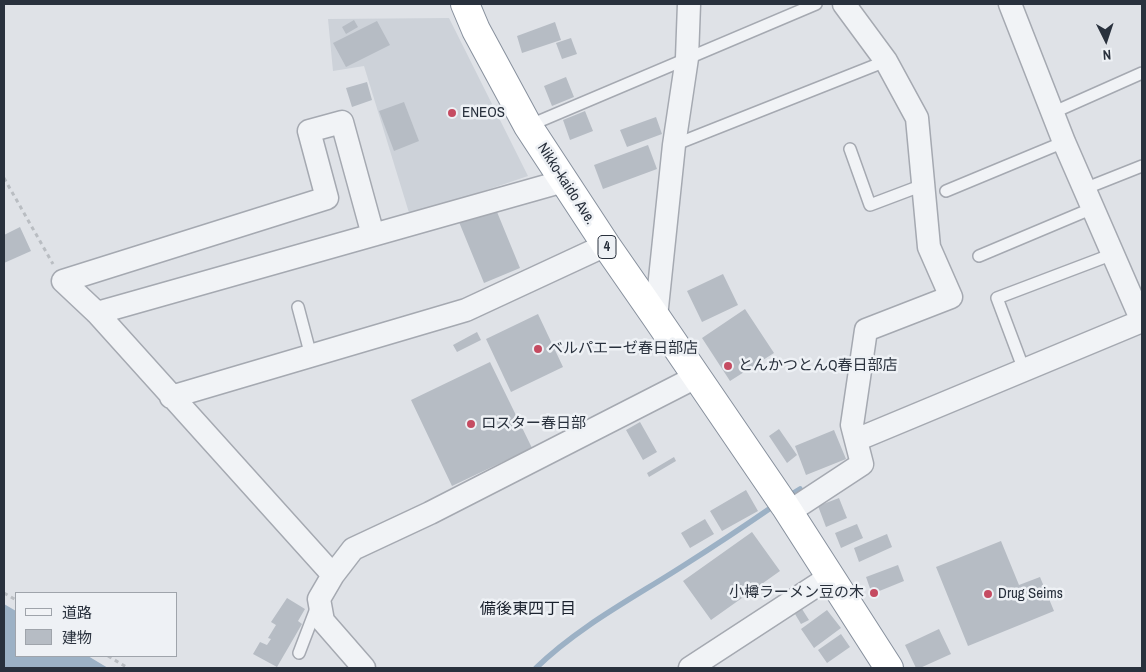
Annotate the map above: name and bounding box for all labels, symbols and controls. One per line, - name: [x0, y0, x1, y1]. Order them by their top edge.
- north arrow: [1081, 15, 1131, 65]
- text: N: [1102, 46, 1112, 64]
- place label: ENEOS: [462, 104, 505, 122]
- marker: ENEOS: [446, 107, 458, 119]
- street label: Nikko-kaido Ave.: [533, 140, 599, 228]
- road number: 4: [598, 236, 616, 258]
- place label: ベルパエーゼ春日部店: [548, 340, 698, 358]
- marker: ベルパエーゼ春日部店: [532, 343, 544, 355]
- place label: とんかつとんQ春日部店: [738, 357, 898, 375]
- marker: とんかつとんQ春日部店: [722, 360, 734, 372]
- place label: ロスター春日部: [481, 415, 586, 433]
- marker: ロスター春日部: [465, 418, 477, 430]
- place label: 小樽ラーメン豆の木: [729, 584, 864, 602]
- place label: Drug Seims: [998, 585, 1063, 603]
- marker: 小樽ラーメン豆の木: [868, 587, 880, 599]
- marker: Drug Seims: [982, 588, 994, 600]
- legend: [15, 592, 178, 657]
- district label: 備後東四丁目: [480, 600, 576, 620]
- text: 道路: [62, 602, 92, 623]
- text: 建物: [62, 627, 92, 648]

